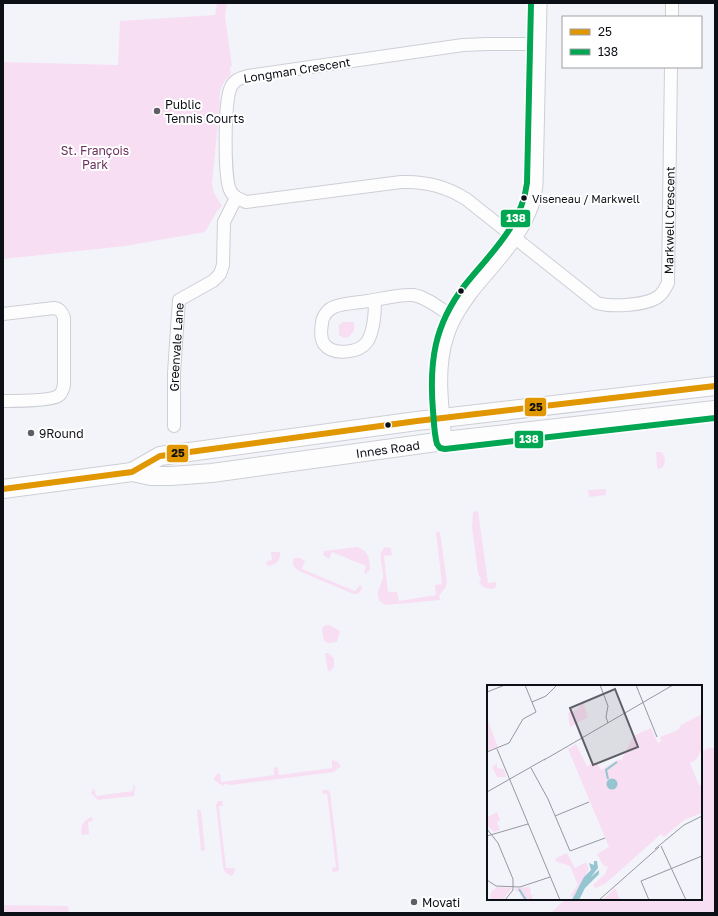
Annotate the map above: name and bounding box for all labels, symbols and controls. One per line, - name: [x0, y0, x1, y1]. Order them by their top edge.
- legend: [562, 16, 702, 68]
- text: 25: [598, 24, 612, 39]
- text: 138: [598, 44, 618, 59]
- street label: Longman Crescent: [242, 54, 352, 86]
- place label: Public Tennis Courts: [165, 97, 244, 126]
- marker: Public Tennis Courts: [152, 106, 162, 116]
- park label: St. François Park: [61, 143, 129, 172]
- street label: Markwell Crescent: [661, 166, 677, 274]
- place label: Viseneau / Markwell: [532, 192, 640, 205]
- marker: Viseneau / Markwell: [519, 193, 529, 203]
- line badge: 138: [500, 209, 531, 228]
- text: 138: [506, 211, 526, 224]
- unlabelled marker: [456, 286, 466, 296]
- street label: Greenvale Lane: [167, 302, 186, 392]
- line badge: 25: [524, 397, 547, 417]
- text: 25: [529, 400, 543, 413]
- unlabelled marker: [383, 420, 393, 430]
- place label: 9Round: [39, 426, 84, 441]
- marker: 9Round: [26, 428, 36, 438]
- line badge: 138: [514, 430, 544, 449]
- text: 138: [519, 432, 539, 445]
- street label: Innes Road: [355, 437, 421, 461]
- line badge: 25: [166, 444, 189, 463]
- text: 25: [171, 446, 185, 459]
- inset map: [487, 685, 702, 900]
- place label: Movati: [422, 895, 460, 910]
- marker: Movati: [409, 897, 419, 907]

